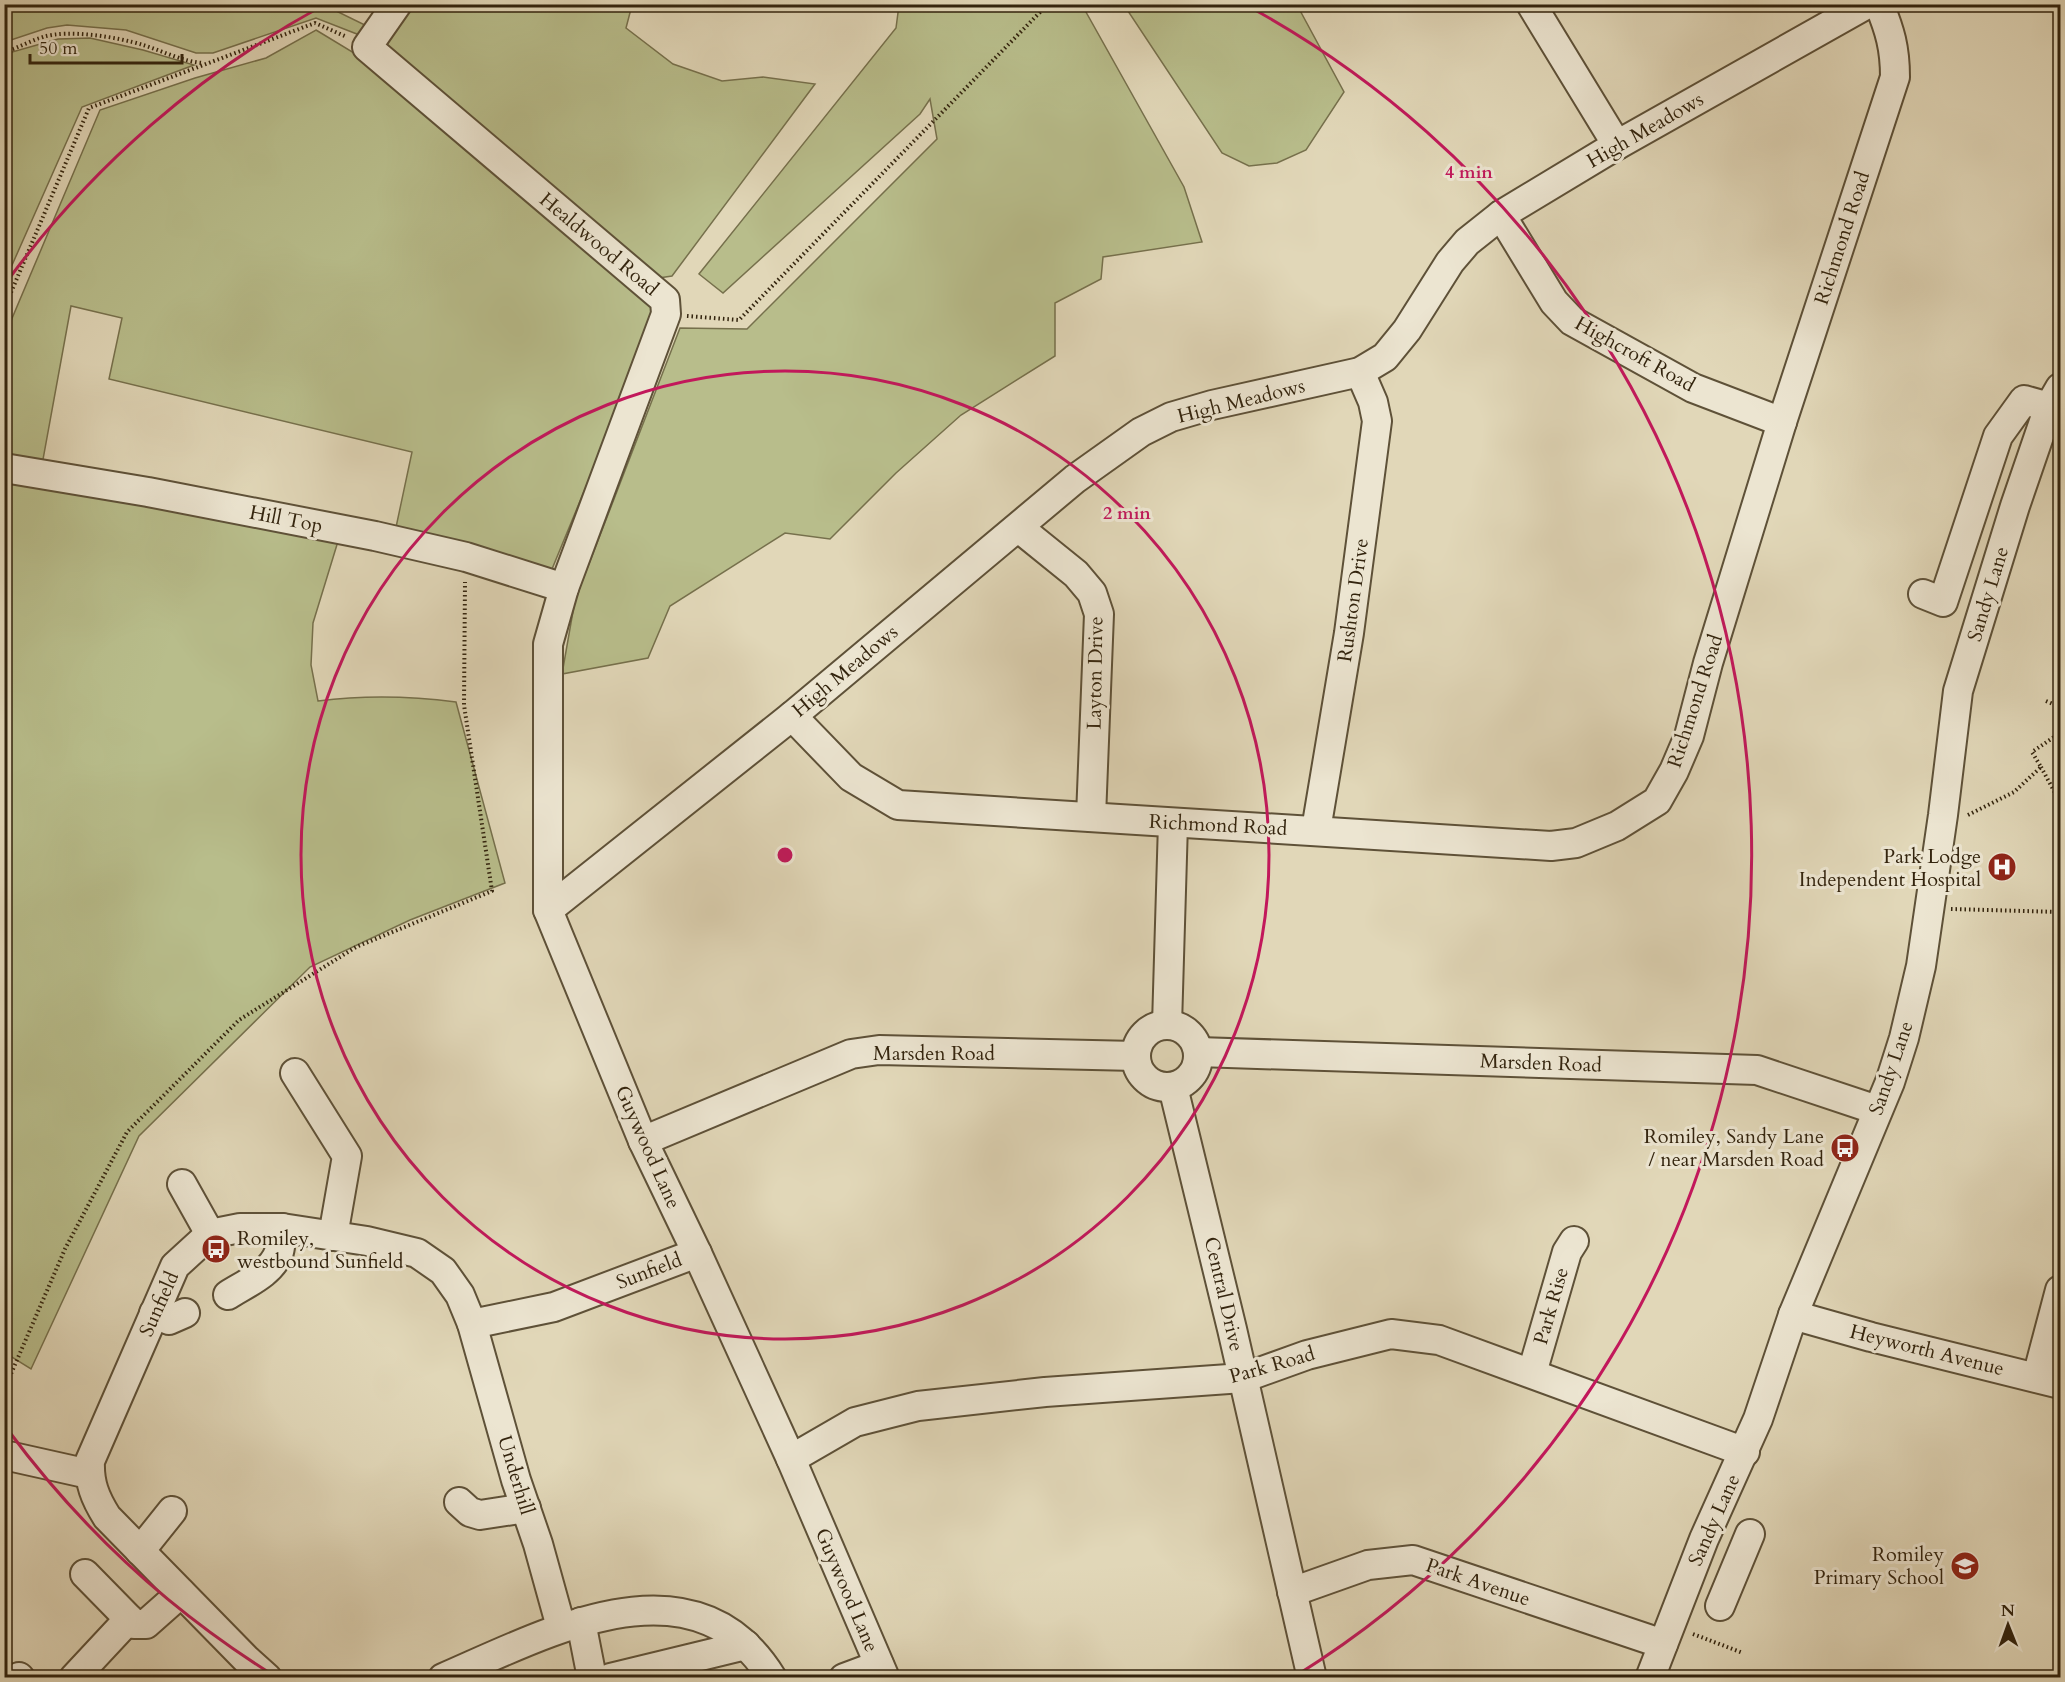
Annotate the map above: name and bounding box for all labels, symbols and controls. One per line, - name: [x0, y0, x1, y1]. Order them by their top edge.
- scale bar: [30, 27, 182, 65]
- text: 50 m: [39, 36, 78, 61]
- street label: High Meadows: [1582, 86, 1708, 174]
- text: 4 min: [1445, 160, 1493, 185]
- street label: Richmond Road: [1808, 168, 1876, 308]
- street label: Healdwood Road: [534, 186, 665, 302]
- street label: Highcroft Road: [1570, 310, 1700, 398]
- street label: High Meadows: [1174, 372, 1308, 430]
- street label: Hill Top: [247, 499, 325, 539]
- text: 2 min: [1103, 501, 1151, 526]
- street label: Rushton Drive: [1331, 536, 1375, 664]
- street label: Sandy Lane: [1961, 543, 2015, 645]
- street label: Layton Drive: [1081, 616, 1109, 730]
- street label: High Meadows: [786, 619, 904, 723]
- street label: Richmond Road: [1661, 631, 1729, 771]
- street label: Richmond Road: [1148, 808, 1288, 842]
- place label: Park Lodge Independent Hospital: [1799, 843, 1981, 893]
- centre of rings: [775, 845, 795, 865]
- hospital icon: Park Lodge Independent Hospital: [1986, 851, 2018, 883]
- street label: Sandy Lane: [1862, 1017, 1920, 1119]
- street label: Marsden Road: [873, 1040, 995, 1067]
- street label: Marsden Road: [1480, 1047, 1603, 1079]
- street label: Guywood Lane: [609, 1081, 687, 1213]
- place label: Romiley, Sandy Lane / near Marsden Road: [1644, 1123, 1824, 1173]
- bus stop icon: Romiley, Sandy Lane / near Marsden Road: [1829, 1132, 1861, 1164]
- place label: Romiley, westbound Sunfield: [237, 1225, 404, 1275]
- bus stop icon: Romiley, westbound Sunfield: [200, 1233, 232, 1265]
- street label: Central Drive: [1198, 1234, 1250, 1354]
- street label: Sunfield: [612, 1246, 686, 1296]
- street label: Park Rise: [1527, 1264, 1575, 1348]
- street label: Sunfield: [133, 1267, 185, 1341]
- street label: Heyworth Avenue: [1847, 1318, 2007, 1382]
- street label: Park Road: [1226, 1340, 1318, 1390]
- street label: Underhill: [491, 1432, 541, 1518]
- street label: Sandy Lane: [1682, 1470, 1746, 1570]
- street label: Guywood Lane: [809, 1524, 885, 1656]
- place label: Romiley Primary School: [1814, 1541, 1944, 1591]
- school or university icon: Romiley Primary School: [1949, 1550, 1981, 1582]
- street label: Park Avenue: [1422, 1552, 1534, 1612]
- north arrow: [1978, 1595, 2038, 1655]
- text: N: [2001, 1600, 2015, 1622]

